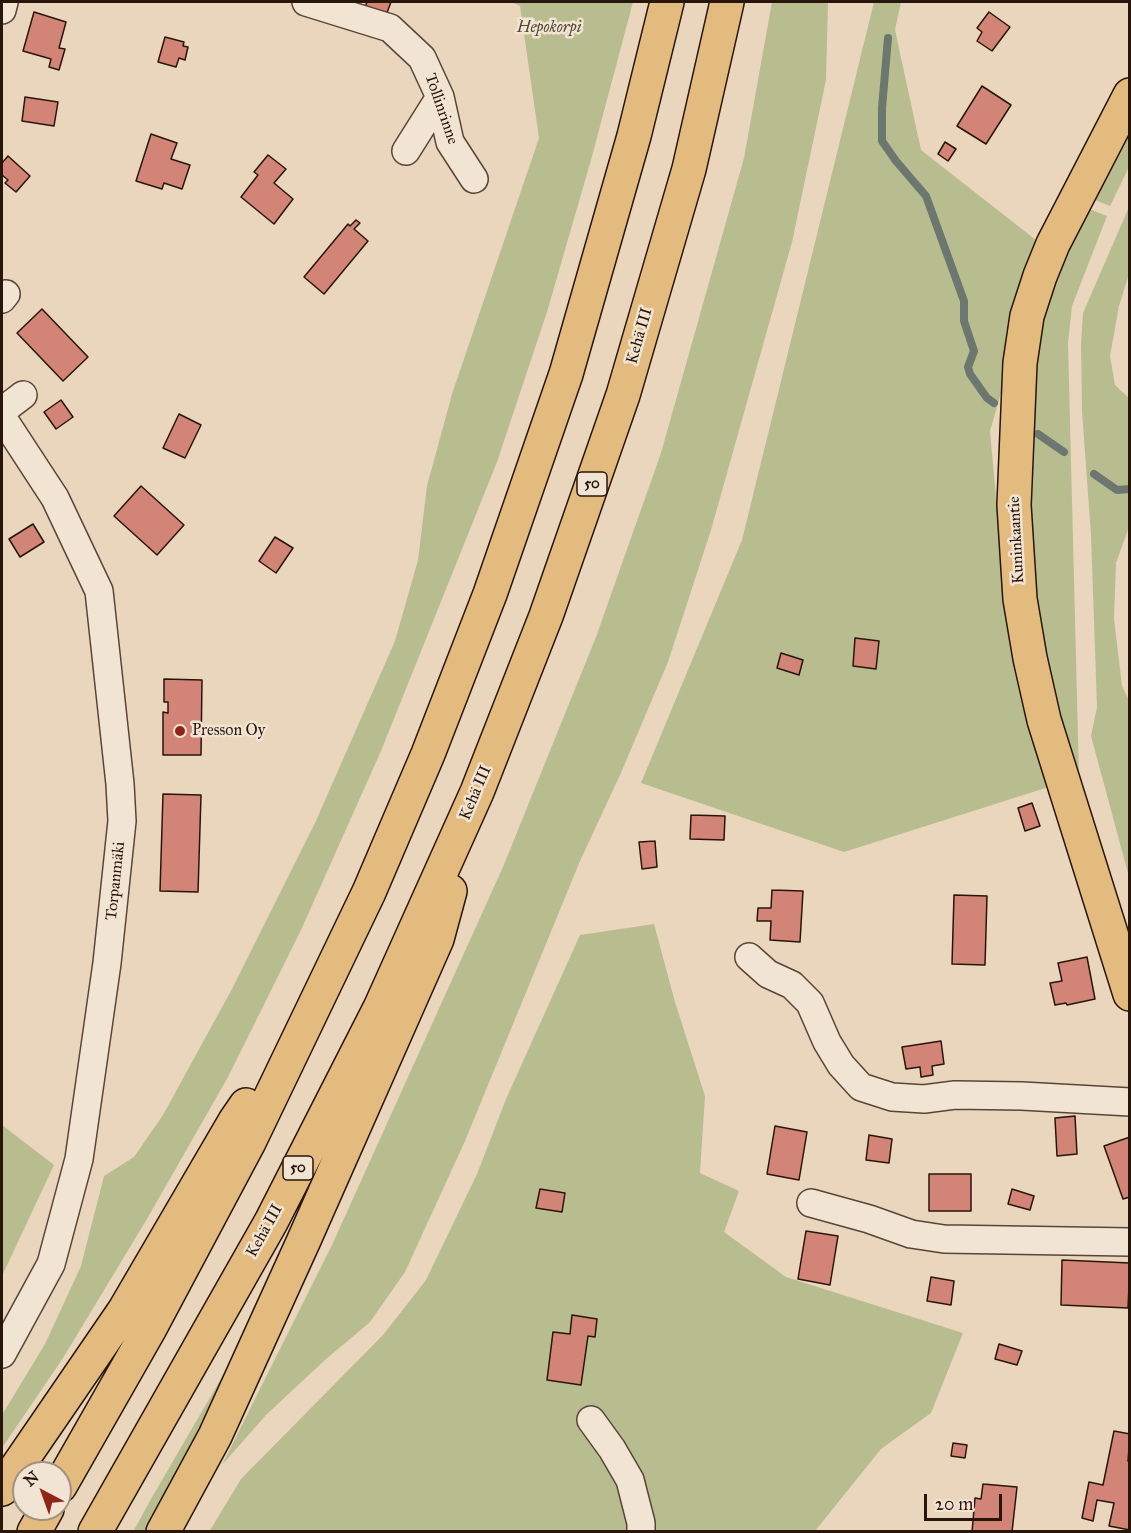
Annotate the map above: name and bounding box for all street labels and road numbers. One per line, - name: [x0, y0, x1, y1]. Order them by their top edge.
- street label: Tollinrinne: [420, 71, 462, 147]
- street label: Kehä III: [623, 306, 657, 366]
- road number: 50: [577, 472, 607, 496]
- street label: Kuninkaantie: [1005, 496, 1029, 584]
- street label: Kehä III: [456, 763, 496, 823]
- street label: Torpanmäki: [102, 841, 130, 921]
- road number: 50: [283, 1156, 313, 1180]
- street label: Kehä III: [243, 1201, 287, 1261]

